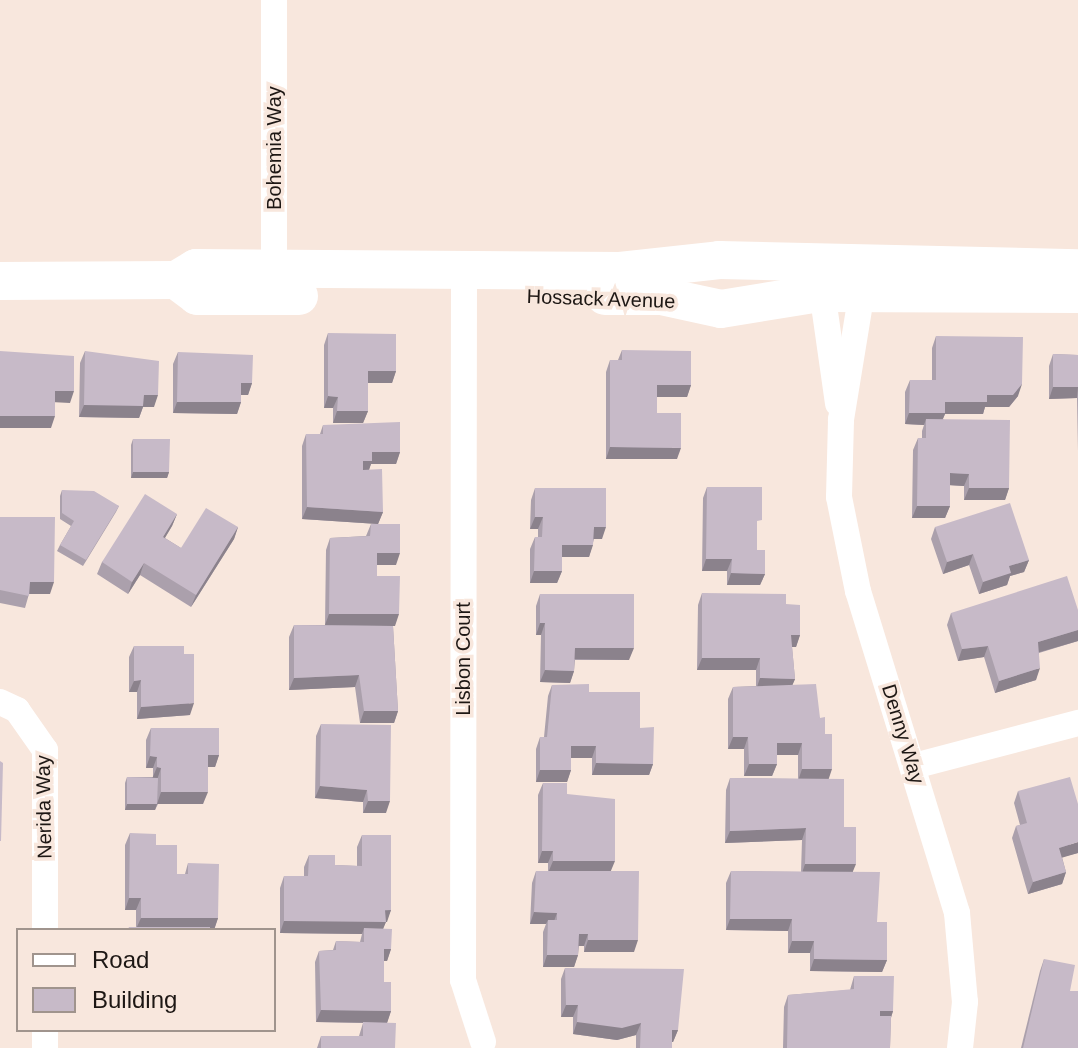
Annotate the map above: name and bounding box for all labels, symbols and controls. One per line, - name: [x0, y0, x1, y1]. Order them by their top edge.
- street label: Bohemia Way: [262, 86, 286, 210]
- street label: Hossack Avenue: [526, 284, 676, 314]
- street label: Lisbon Court: [451, 602, 475, 716]
- street label: Denny Way: [877, 681, 929, 787]
- street label: Nerida Way: [31, 755, 57, 859]
- legend: [16, 928, 276, 1032]
- text: Road: [92, 946, 149, 973]
- text: Building: [92, 986, 177, 1013]

